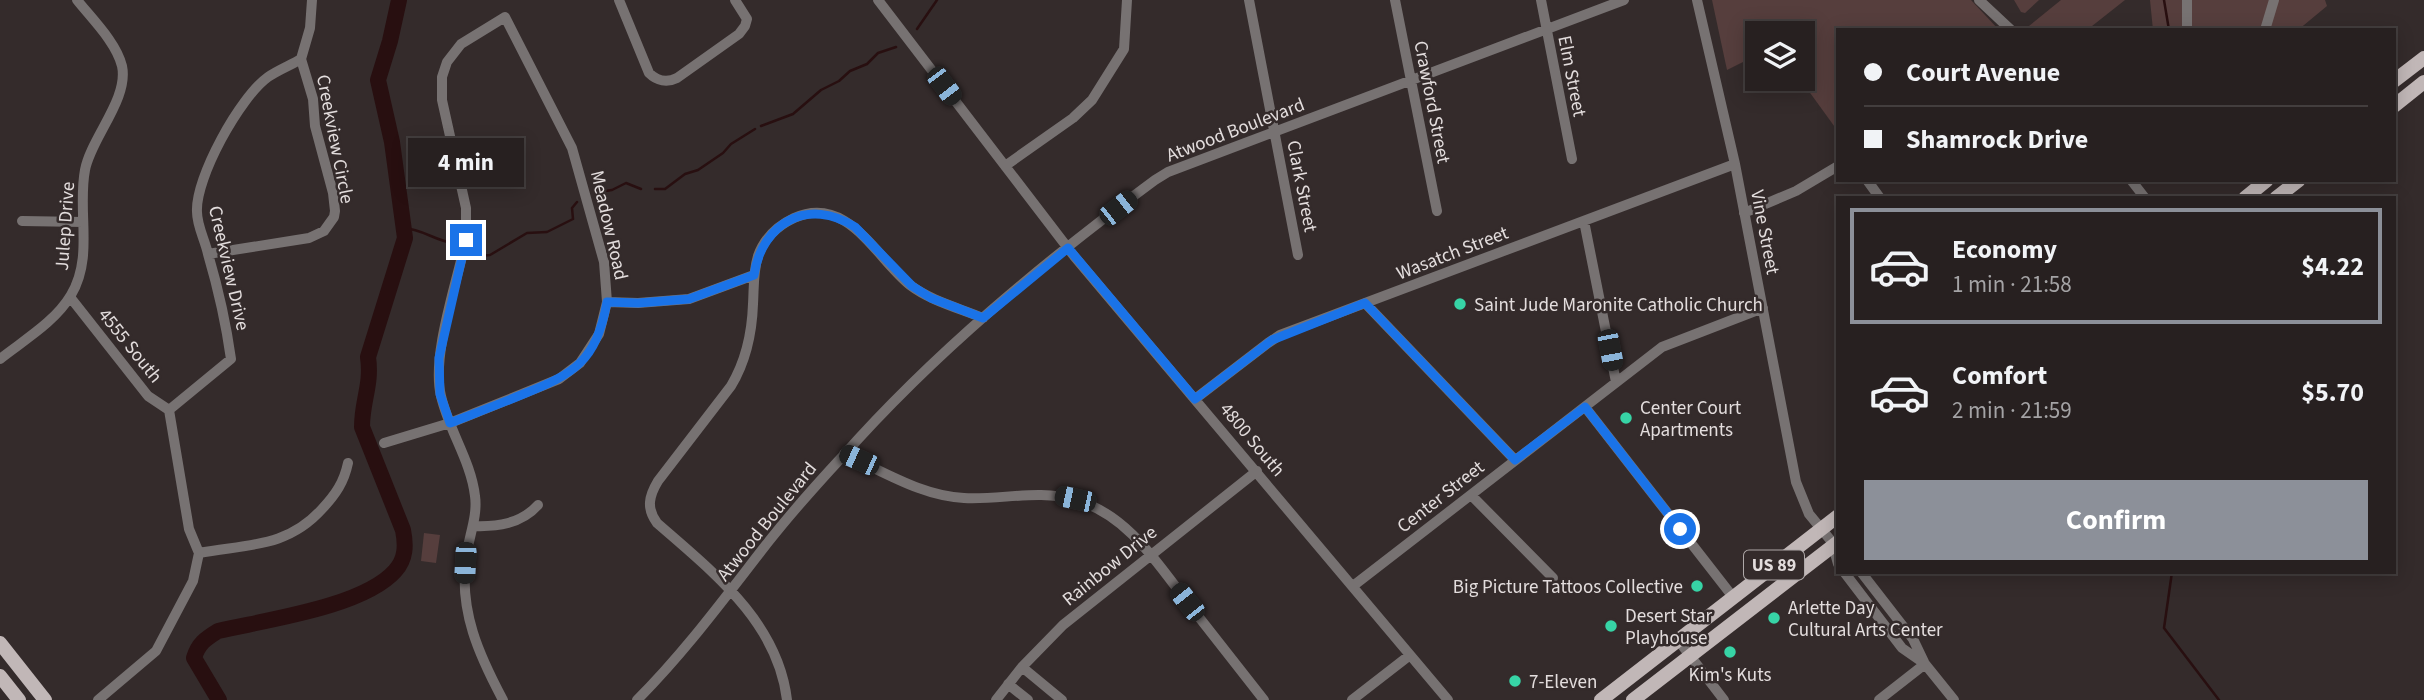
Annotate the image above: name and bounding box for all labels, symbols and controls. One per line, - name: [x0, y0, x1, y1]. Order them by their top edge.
- map controls: [1745, 21, 1815, 91]
- button: layers: [1745, 21, 1815, 91]
- street label: Elm Street: [1550, 33, 1593, 120]
- street label: Crawford Street: [1406, 39, 1457, 166]
- text: Court Avenue: [1906, 54, 2060, 91]
- car: [923, 63, 966, 109]
- street label: Creekview Circle: [309, 72, 360, 206]
- street label: Atwood Boulevard: [1162, 92, 1309, 169]
- text: Shamrock Drive: [1906, 121, 2088, 158]
- callout: 4 min: [408, 138, 524, 188]
- street label: Clark Street: [1279, 138, 1324, 235]
- text: 4 min: [438, 146, 494, 179]
- street label: Meadow Road: [583, 168, 634, 283]
- street label: Julep Drive: [49, 181, 82, 272]
- car: [1095, 187, 1142, 229]
- street label: Vine Street: [1743, 188, 1786, 277]
- street label: Creekview Drive: [201, 203, 256, 333]
- street label: Wasatch Street: [1393, 219, 1513, 287]
- route end: [450, 224, 482, 256]
- text: Economy: [1952, 231, 2057, 268]
- icon: car: [1868, 235, 1931, 298]
- text: $4.22: [2301, 248, 2364, 285]
- text: 1 min · 21:58: [1952, 268, 2072, 301]
- place label: Saint Jude Maronite Catholic Church: [1474, 292, 1763, 319]
- marker: Saint Jude Maronite Catholic Church: [1452, 296, 1468, 312]
- street label: 4555 South: [91, 303, 168, 389]
- car: [1596, 327, 1625, 373]
- text: Comfort: [1952, 357, 2047, 394]
- icon: car: [1868, 361, 1931, 424]
- text: $5.70: [2301, 374, 2364, 411]
- text: 2 min · 21:59: [1952, 394, 2072, 427]
- place label: Center Court Apartments: [1640, 395, 1742, 444]
- street label: 4800 South: [1213, 397, 1291, 483]
- marker: Center Court Apartments: [1618, 410, 1634, 426]
- car: [836, 442, 883, 478]
- street label: Center Street: [1392, 454, 1491, 540]
- street label: Atwood Boulevard: [711, 457, 824, 587]
- button: Confirm: [1864, 480, 2368, 560]
- car: [1053, 484, 1098, 514]
- route start: [1664, 513, 1696, 545]
- street label: Rainbow Drive: [1057, 520, 1163, 613]
- car: [454, 541, 477, 585]
- road number: US 89: [1744, 550, 1804, 580]
- place label: Big Picture Tattoos Collective: [1453, 574, 1683, 601]
- marker: Big Picture Tattoos Collective: [1689, 578, 1705, 594]
- car: [1166, 579, 1209, 625]
- place label: Arlette Day Cultural Arts Center: [1788, 595, 1943, 644]
- place label: Desert Star Playhouse: [1625, 603, 1713, 652]
- marker: Arlette Day Cultural Arts Center: [1766, 610, 1782, 626]
- marker: Desert Star Playhouse: [1603, 618, 1619, 634]
- marker: Kim's Kuts: [1722, 644, 1738, 660]
- place label: Kim's Kuts: [1689, 662, 1771, 689]
- place label: 7-Eleven: [1529, 669, 1597, 696]
- marker: 7-Eleven: [1507, 673, 1523, 689]

